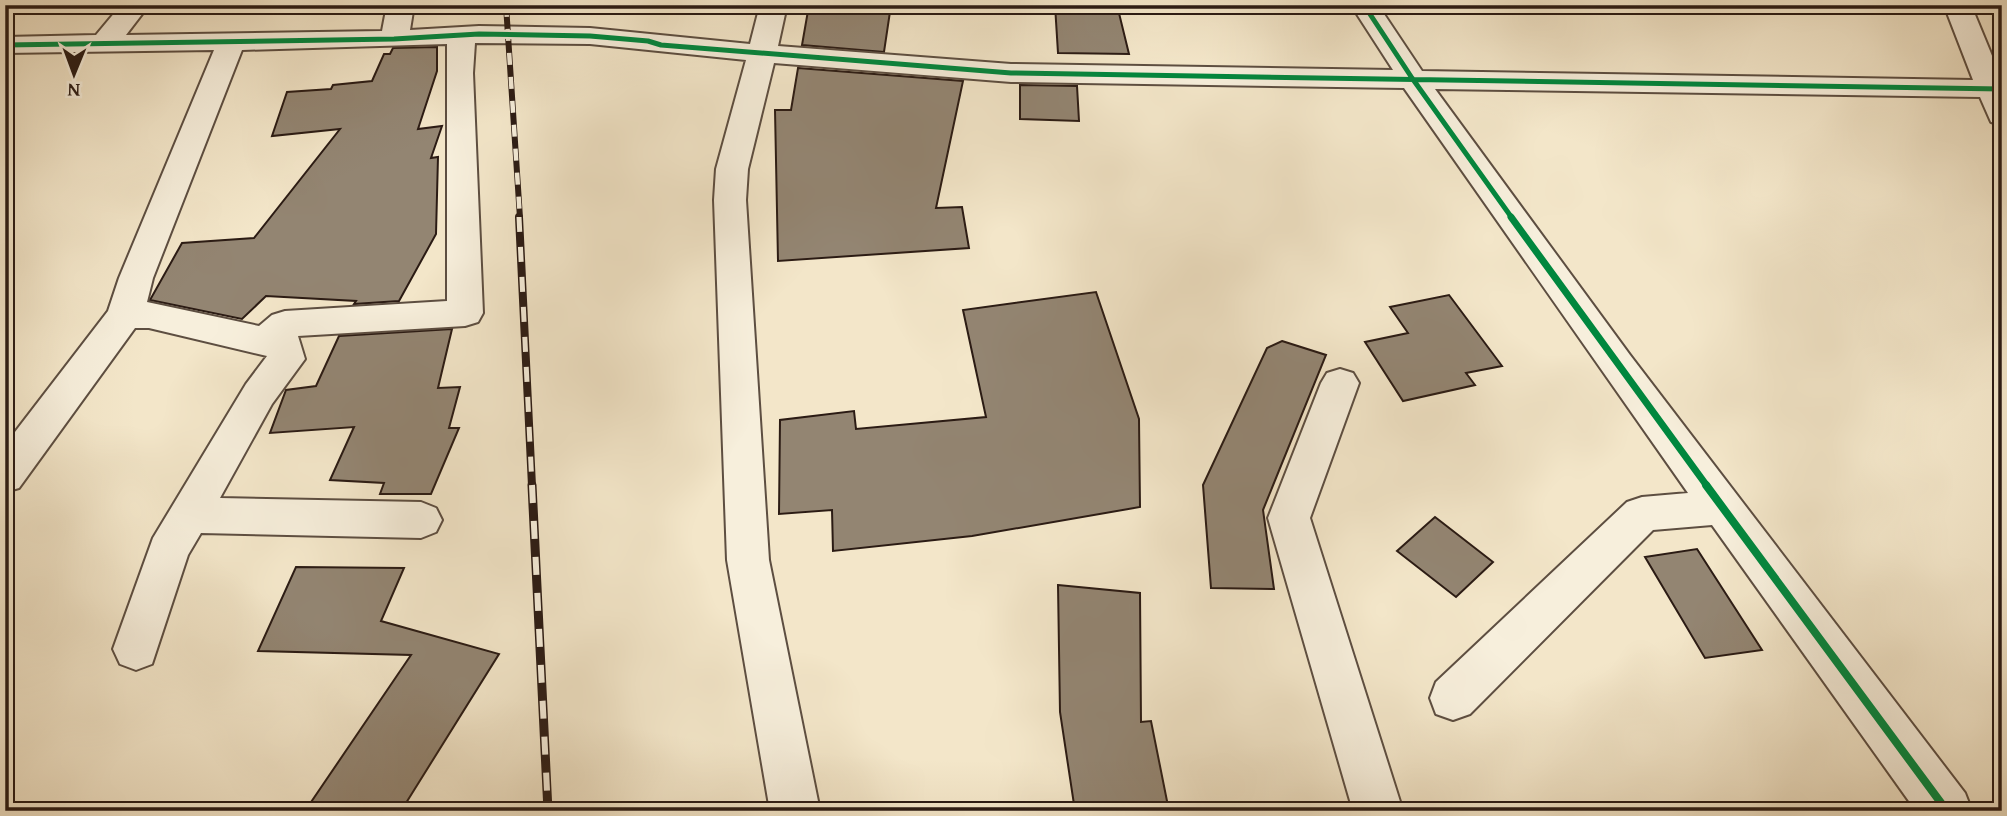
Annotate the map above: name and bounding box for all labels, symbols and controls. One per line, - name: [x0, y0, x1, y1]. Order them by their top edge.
- north arrow: [38, 38, 108, 108]
- text: N: [67, 77, 80, 105]

